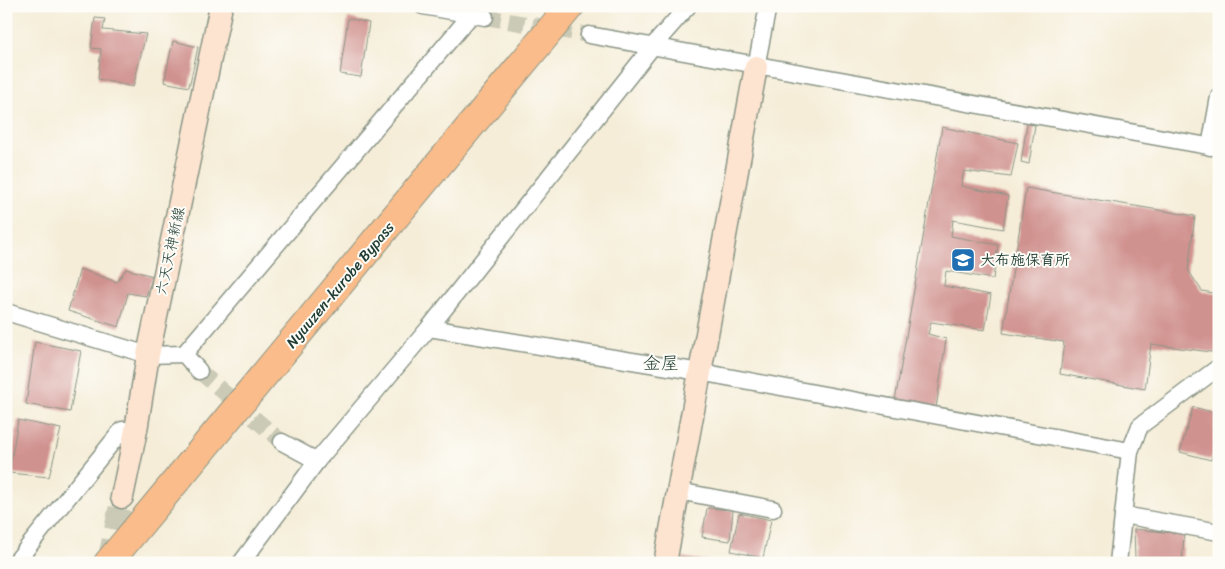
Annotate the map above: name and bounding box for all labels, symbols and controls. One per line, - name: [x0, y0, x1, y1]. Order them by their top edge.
- street label: 六天天神新線: [148, 204, 192, 298]
- street label: Nyuuzen-kurobe Bypass: [279, 216, 401, 354]
- school or university icon: 大布施保育所: [950, 247, 976, 273]
- place label: 大布施保育所: [980, 247, 1070, 273]
- district label: 金屋: [643, 347, 679, 379]

